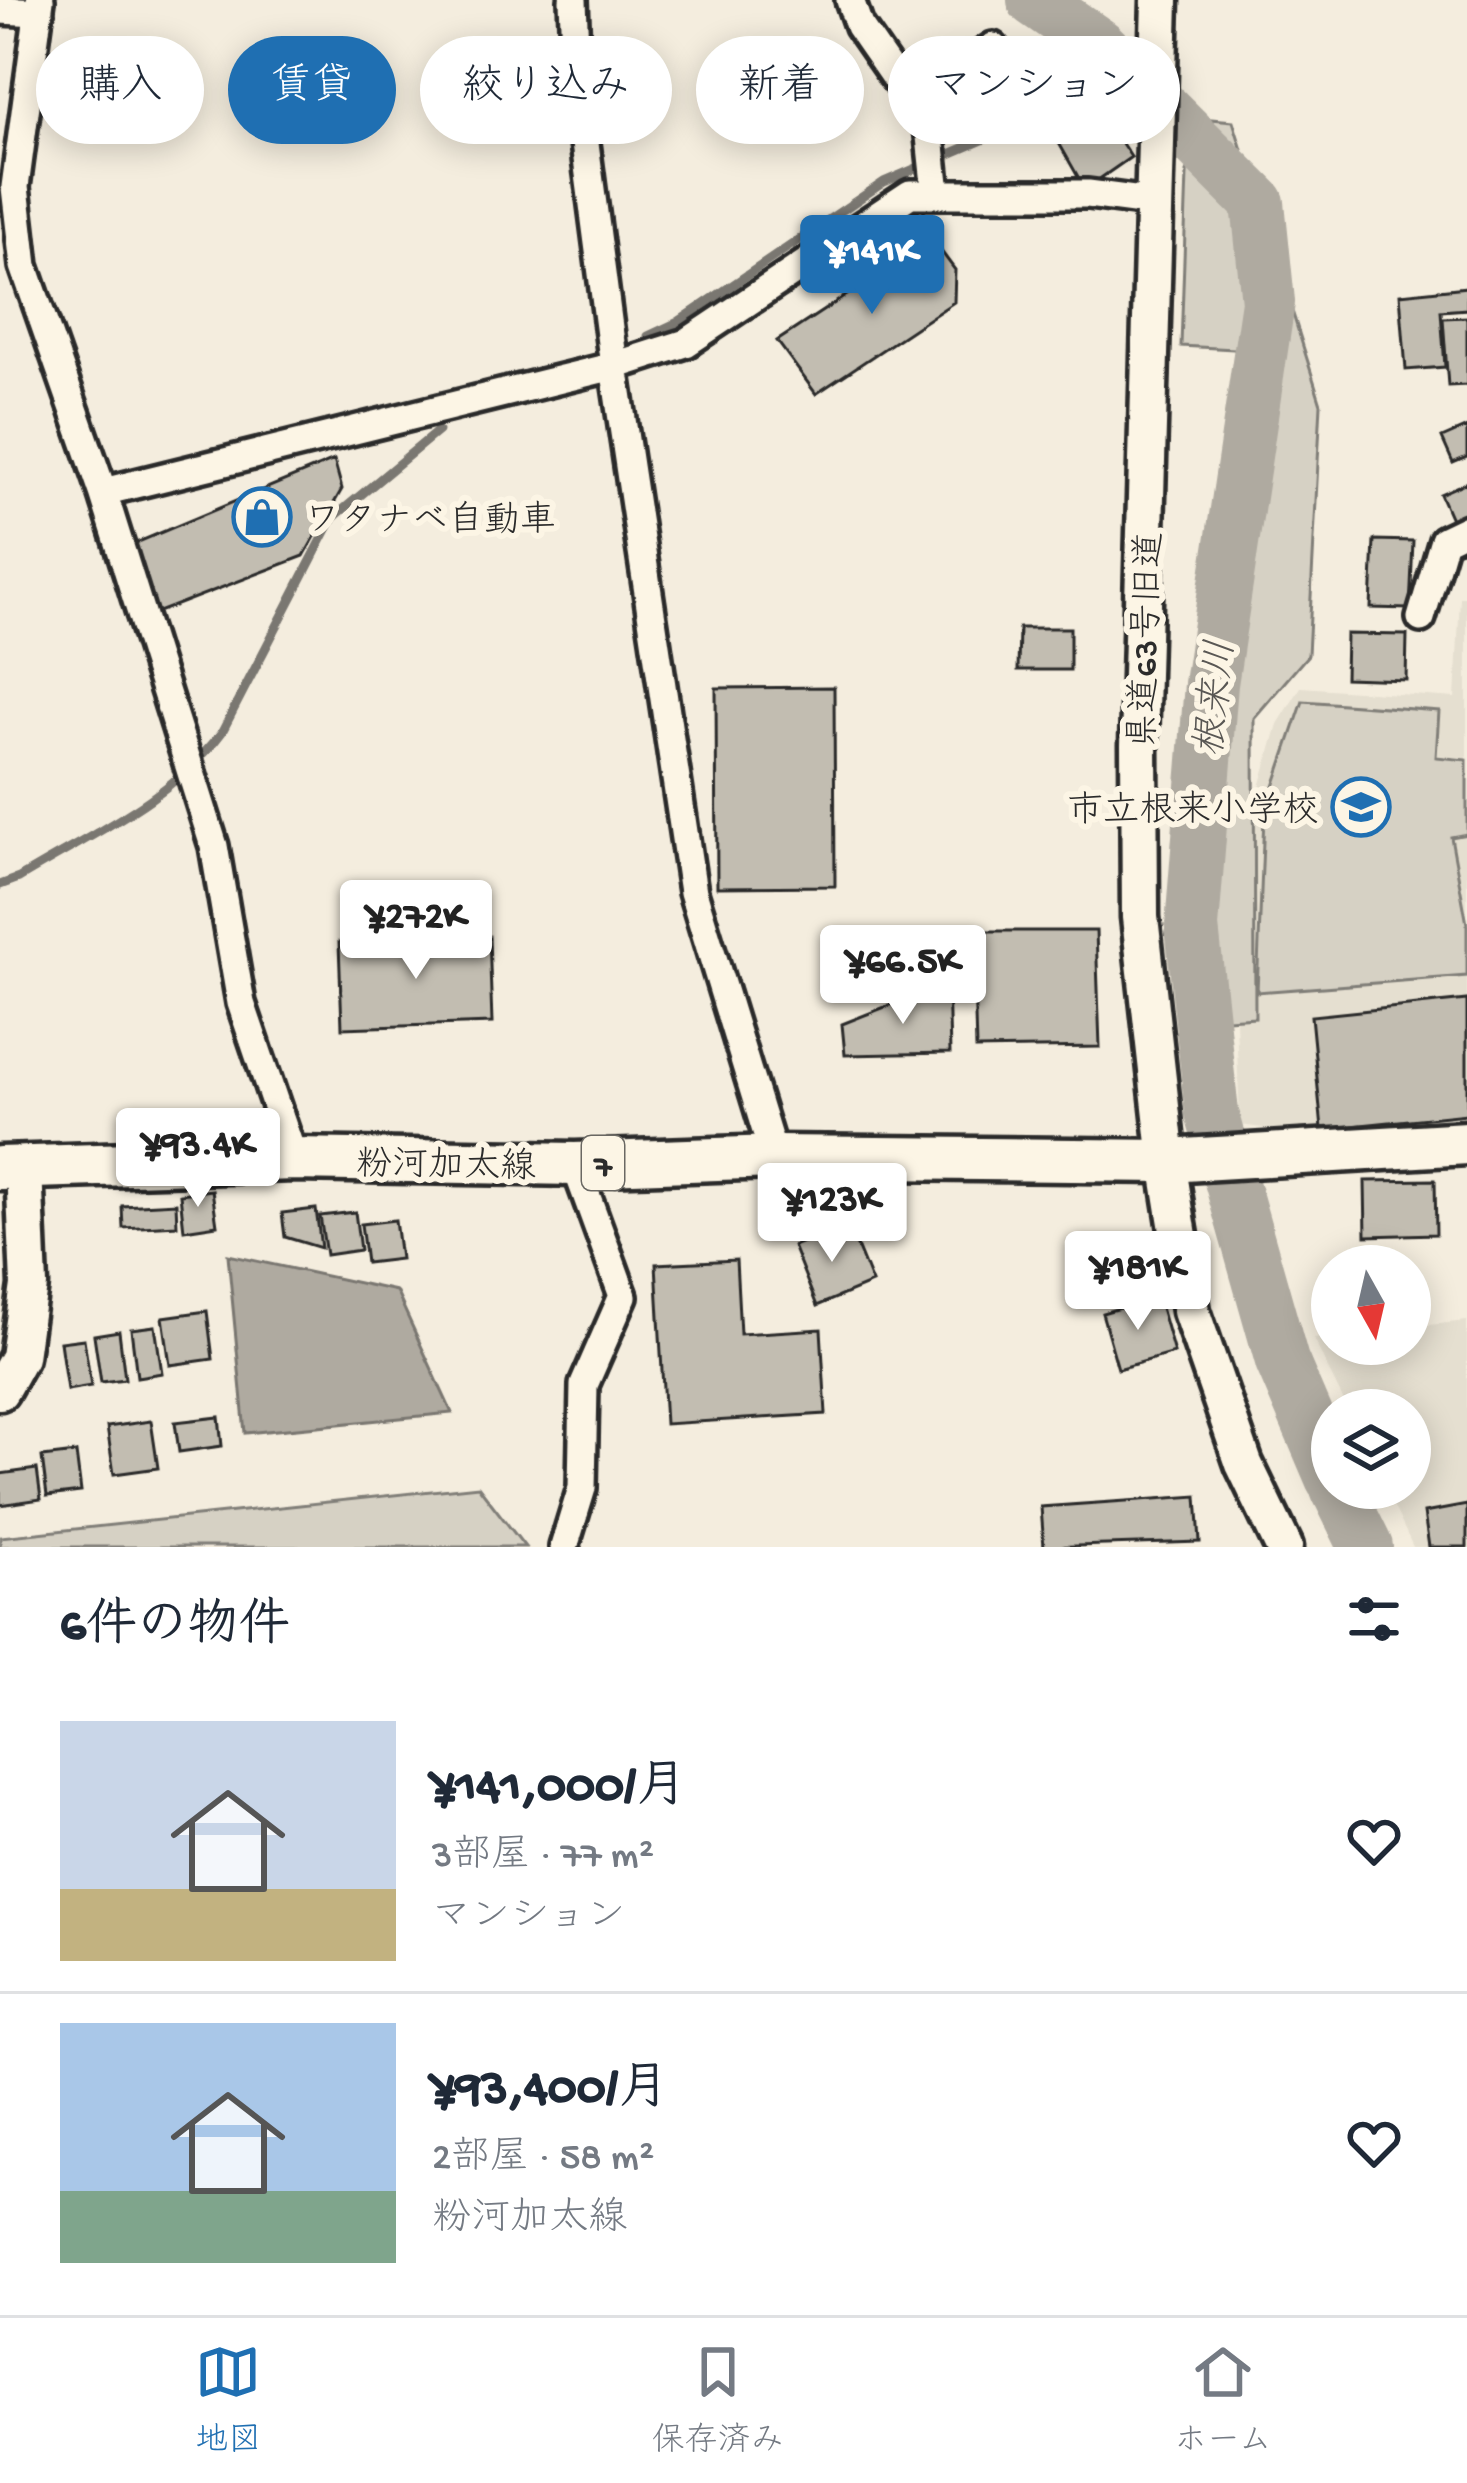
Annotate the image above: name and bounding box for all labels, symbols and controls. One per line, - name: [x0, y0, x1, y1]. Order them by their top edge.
- chip: 購入: [36, 36, 204, 144]
- chip: 賃貸: [228, 36, 396, 144]
- chip: 絞り込み: [420, 36, 672, 144]
- chip: 新着: [696, 36, 864, 144]
- chip: マンション: [888, 36, 1180, 144]
- pin: ¥141K: [788, 215, 956, 317]
- text: ¥141K: [827, 231, 917, 277]
- shop icon: ワタナベ自動車: [231, 486, 293, 548]
- place label: ワタナベ自動車: [304, 500, 556, 545]
- street label: 県道63号旧道: [1123, 531, 1175, 749]
- water label: 根来川: [1187, 638, 1248, 759]
- school or university icon: 市立根来小学校: [1330, 776, 1392, 838]
- place label: 市立根来小学校: [1067, 790, 1319, 835]
- pin: ¥272K: [332, 880, 500, 982]
- text: ¥272K: [367, 896, 465, 942]
- pin: ¥66.5K: [805, 925, 1001, 1027]
- text: ¥66.5K: [847, 941, 959, 987]
- pin: ¥93.4K: [100, 1108, 296, 1210]
- text: ¥93.4K: [143, 1124, 253, 1170]
- road number: 7: [582, 1136, 624, 1190]
- street label: 粉河加太線: [356, 1144, 536, 1192]
- pin: ¥123K: [748, 1163, 916, 1265]
- text: ¥123K: [785, 1179, 879, 1225]
- pin: ¥181K: [1054, 1231, 1222, 1333]
- north arrow: [1311, 1245, 1431, 1365]
- map controls: [1311, 1245, 1431, 1509]
- text: ¥181K: [1092, 1247, 1184, 1293]
- button: layers: [1311, 1389, 1431, 1509]
- icon: filters: [1341, 1586, 1407, 1652]
- text: 6件の物件: [60, 1599, 290, 1659]
- text: ¥141,000/月: [432, 1760, 687, 1820]
- icon: home: [156, 1769, 300, 1913]
- icon: heart: [1341, 1808, 1407, 1874]
- text: 3部屋 · 77 m²: [432, 1835, 654, 1881]
- text: マンション: [432, 1896, 625, 1942]
- text: ¥93,400/月: [432, 2062, 669, 2122]
- icon: home: [156, 2071, 300, 2215]
- icon: heart: [1341, 2110, 1407, 2176]
- text: 2部屋 · 58 m²: [432, 2137, 654, 2183]
- text: 粉河加太線: [432, 2198, 627, 2244]
- tab: 地図: [195, 2339, 261, 2462]
- tab: 保存済み: [652, 2339, 784, 2462]
- tab: ホーム: [1174, 2339, 1272, 2462]

